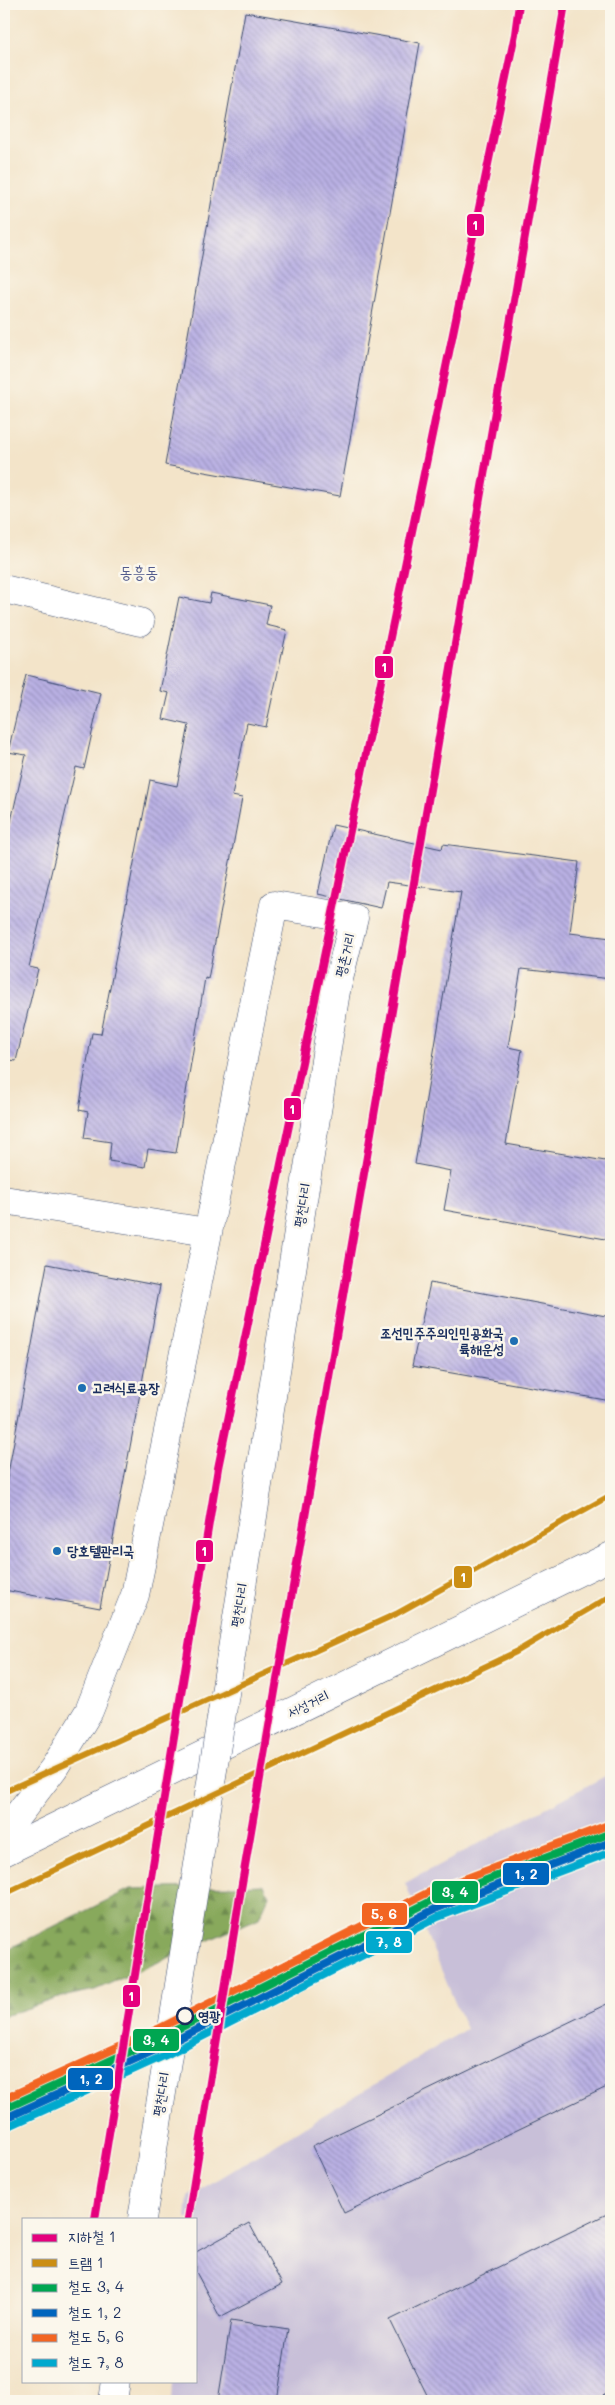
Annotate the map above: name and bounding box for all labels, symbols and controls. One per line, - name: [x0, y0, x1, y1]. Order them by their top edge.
- line badge: 1: [466, 213, 485, 237]
- text: 1: [472, 215, 478, 234]
- district label: 동흥동: [120, 561, 158, 582]
- line badge: 1: [374, 655, 394, 679]
- text: 1: [381, 657, 387, 676]
- street label: 평촌거리: [330, 931, 359, 979]
- line badge: 1: [283, 1097, 302, 1121]
- text: 1: [289, 1099, 295, 1118]
- street label: 평천다리: [289, 1181, 314, 1229]
- place label: 조선민주주의인민공화국 륙해운성: [380, 1323, 504, 1358]
- marker: 조선민주주의인민공화국 륙해운성: [508, 1335, 520, 1347]
- place label: 고려식료공장: [92, 1378, 160, 1397]
- marker: 고려식료공장: [76, 1382, 88, 1394]
- line badge: 1: [195, 1539, 214, 1563]
- place label: 당호텔관리국: [67, 1541, 135, 1560]
- text: 1: [201, 1541, 207, 1560]
- marker: 당호텔관리국: [51, 1545, 63, 1557]
- line badge: 1: [453, 1565, 473, 1589]
- text: 1: [460, 1567, 466, 1586]
- street label: 평천다리: [226, 1581, 251, 1629]
- street label: 서성거리: [283, 1685, 332, 1722]
- line badge: 1, 2: [502, 1862, 550, 1886]
- text: 1, 2: [514, 1864, 538, 1883]
- line badge: 3, 4: [431, 1880, 479, 1904]
- text: 3, 4: [442, 1882, 468, 1901]
- line badge: 5, 6: [361, 1902, 408, 1926]
- text: 5, 6: [371, 1904, 397, 1923]
- line badge: 7, 8: [365, 1930, 413, 1954]
- text: 7, 8: [376, 1932, 402, 1951]
- line badge: 1: [122, 1984, 141, 2008]
- text: 1: [128, 1986, 134, 2005]
- place label: 영광: [198, 2006, 221, 2025]
- marker: 영광: [176, 2007, 194, 2025]
- line badge: 3, 4: [132, 2028, 180, 2052]
- text: 3, 4: [143, 2030, 169, 2049]
- line badge: 1, 2: [67, 2067, 114, 2091]
- text: 1, 2: [79, 2069, 103, 2088]
- street label: 평천다리: [148, 2070, 173, 2118]
- legend: [22, 2218, 198, 2382]
- text: 지하철 1: [68, 2226, 116, 2246]
- text: 트램 1: [68, 2252, 104, 2272]
- text: 철도 3, 4: [68, 2276, 124, 2296]
- text: 철도 1, 2: [68, 2302, 121, 2322]
- text: 철도 5, 6: [68, 2326, 124, 2346]
- text: 철도 7, 8: [68, 2352, 124, 2372]

